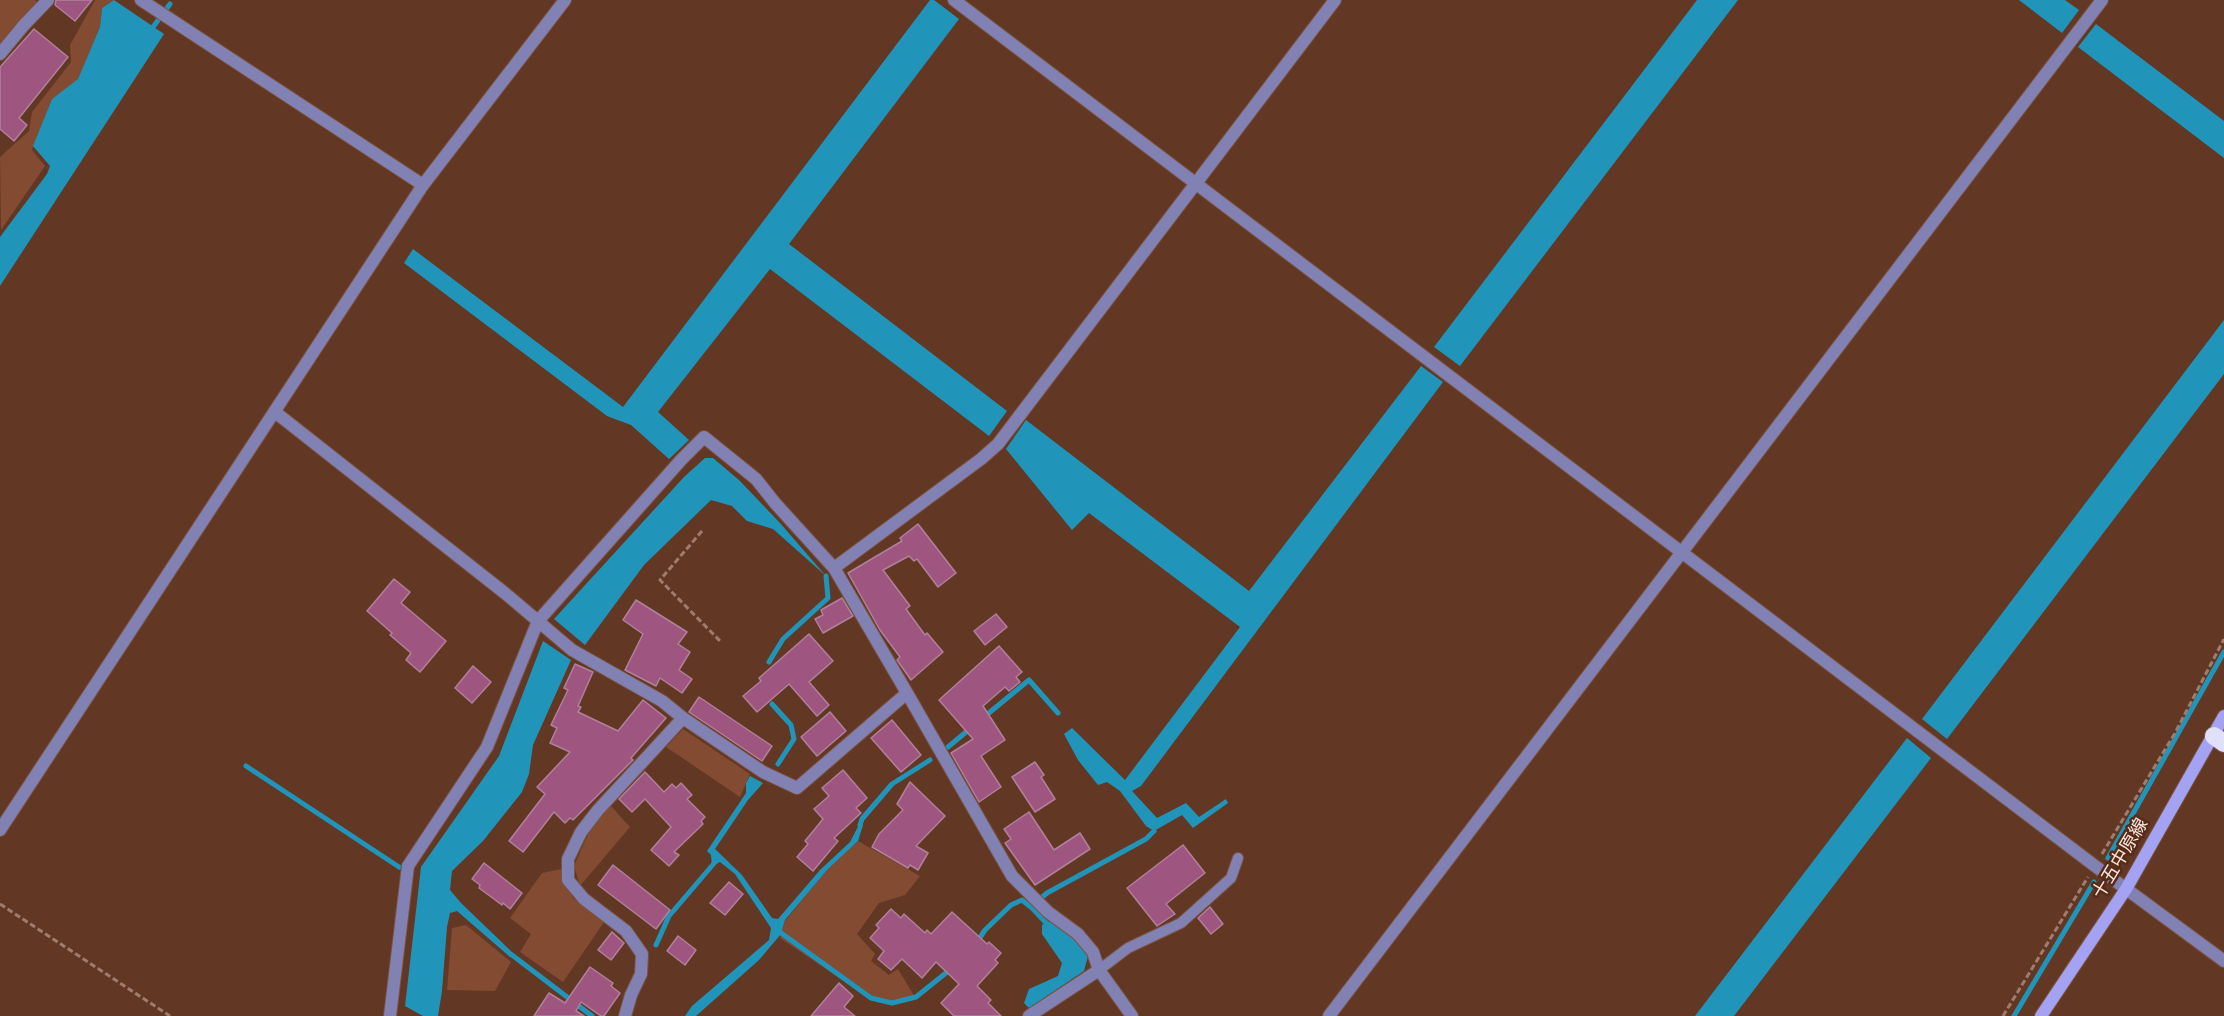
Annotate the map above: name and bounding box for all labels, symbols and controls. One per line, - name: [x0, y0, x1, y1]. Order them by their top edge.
- street label: 十五中原線: [2089, 815, 2153, 903]

